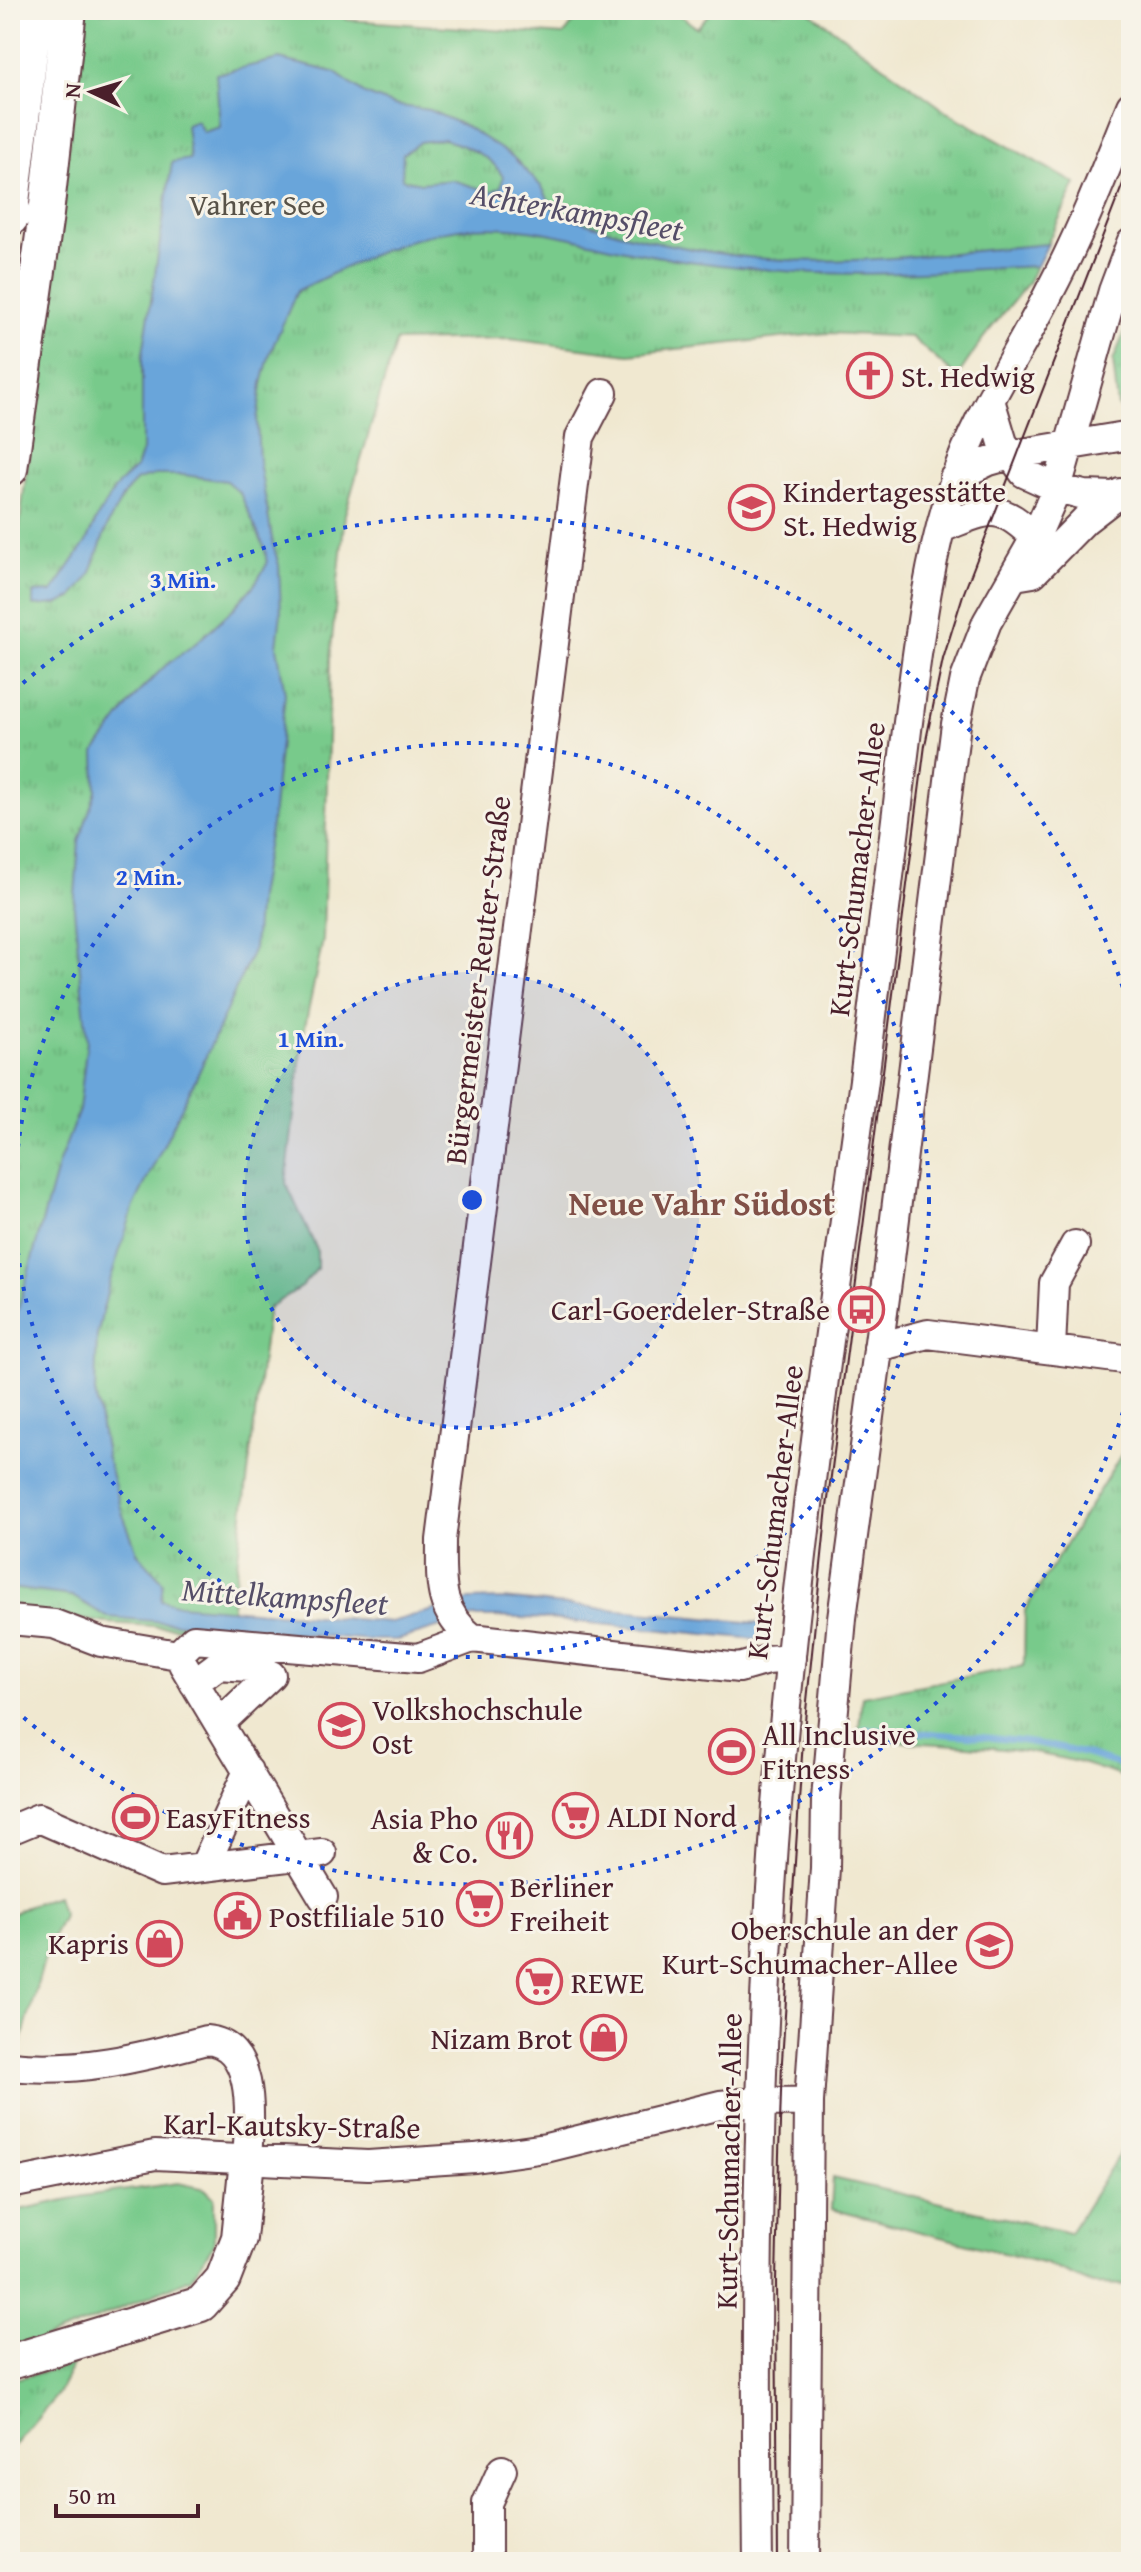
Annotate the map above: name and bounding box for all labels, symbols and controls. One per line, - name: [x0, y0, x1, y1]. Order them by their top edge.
- north arrow: [52, 52, 132, 132]
- text: N: [56, 82, 89, 99]
- water label: Achterkampsfleet: [466, 169, 688, 253]
- park label: Vahrer See: [189, 182, 325, 226]
- church icon: St. Hedwig: [846, 352, 894, 400]
- place label: St. Hedwig: [901, 354, 1035, 398]
- place label: Kindertagesstätte St. Hedwig: [783, 469, 1006, 547]
- school or university icon: Kindertagesstätte St. Hedwig: [728, 484, 776, 532]
- text: 3 Min.: [150, 562, 216, 597]
- street label: Kurt-Schumacher-Allee: [816, 719, 896, 1019]
- street label: Bürgermeister-Reuter-Straße: [433, 793, 521, 1167]
- text: 2 Min.: [116, 859, 182, 894]
- text: 1 Min.: [278, 1021, 344, 1056]
- district label: Neue Vahr Südost: [569, 1178, 836, 1227]
- centre of rings: [458, 1186, 486, 1214]
- bus stop icon: Carl-Goerdeler-Straße: [837, 1285, 885, 1333]
- place label: Carl-Goerdeler-Straße: [551, 1287, 830, 1331]
- street label: Kurt-Schumacher-Allee: [734, 1362, 814, 1662]
- water label: Mittelkampsfleet: [180, 1565, 390, 1627]
- place label: Volkshochschule Ost: [372, 1687, 583, 1765]
- school or university icon: Volkshochschule Ost: [317, 1702, 365, 1750]
- place label: All Inclusive Fitness: [762, 1712, 916, 1790]
- sports icon: All Inclusive Fitness: [707, 1727, 755, 1775]
- supermarket icon: ALDI Nord: [552, 1792, 600, 1840]
- sports icon: EasyFitness: [111, 1793, 159, 1841]
- place label: ALDI Nord: [607, 1794, 737, 1838]
- place label: EasyFitness: [166, 1795, 311, 1839]
- place label: Asia Pho & Co.: [370, 1796, 478, 1874]
- restaurant icon: Asia Pho & Co.: [485, 1811, 533, 1859]
- place label: Berliner Freiheit: [510, 1864, 614, 1942]
- supermarket icon: Berliner Freiheit: [455, 1879, 503, 1927]
- public building icon: Postfiliale 510: [214, 1892, 262, 1940]
- place label: Postfiliale 510: [269, 1894, 444, 1938]
- place label: Oberschule an der Kurt-Schumacher-Allee: [662, 1907, 958, 1985]
- shop icon: Kapris: [136, 1919, 184, 1967]
- place label: Kapris: [48, 1921, 129, 1965]
- school or university icon: Oberschule an der Kurt-Schumacher-Allee: [965, 1922, 1013, 1970]
- supermarket icon: REWE: [516, 1958, 564, 2006]
- place label: REWE: [571, 1960, 644, 2004]
- street label: Kurt-Schumacher-Allee: [703, 2013, 753, 2309]
- shop icon: Nizam Brot: [579, 2014, 627, 2062]
- place label: Nizam Brot: [431, 2016, 572, 2060]
- street label: Karl-Kautsky-Straße: [163, 2101, 421, 2149]
- scale bar: [56, 2468, 198, 2518]
- text: 50 m: [68, 2478, 116, 2513]

